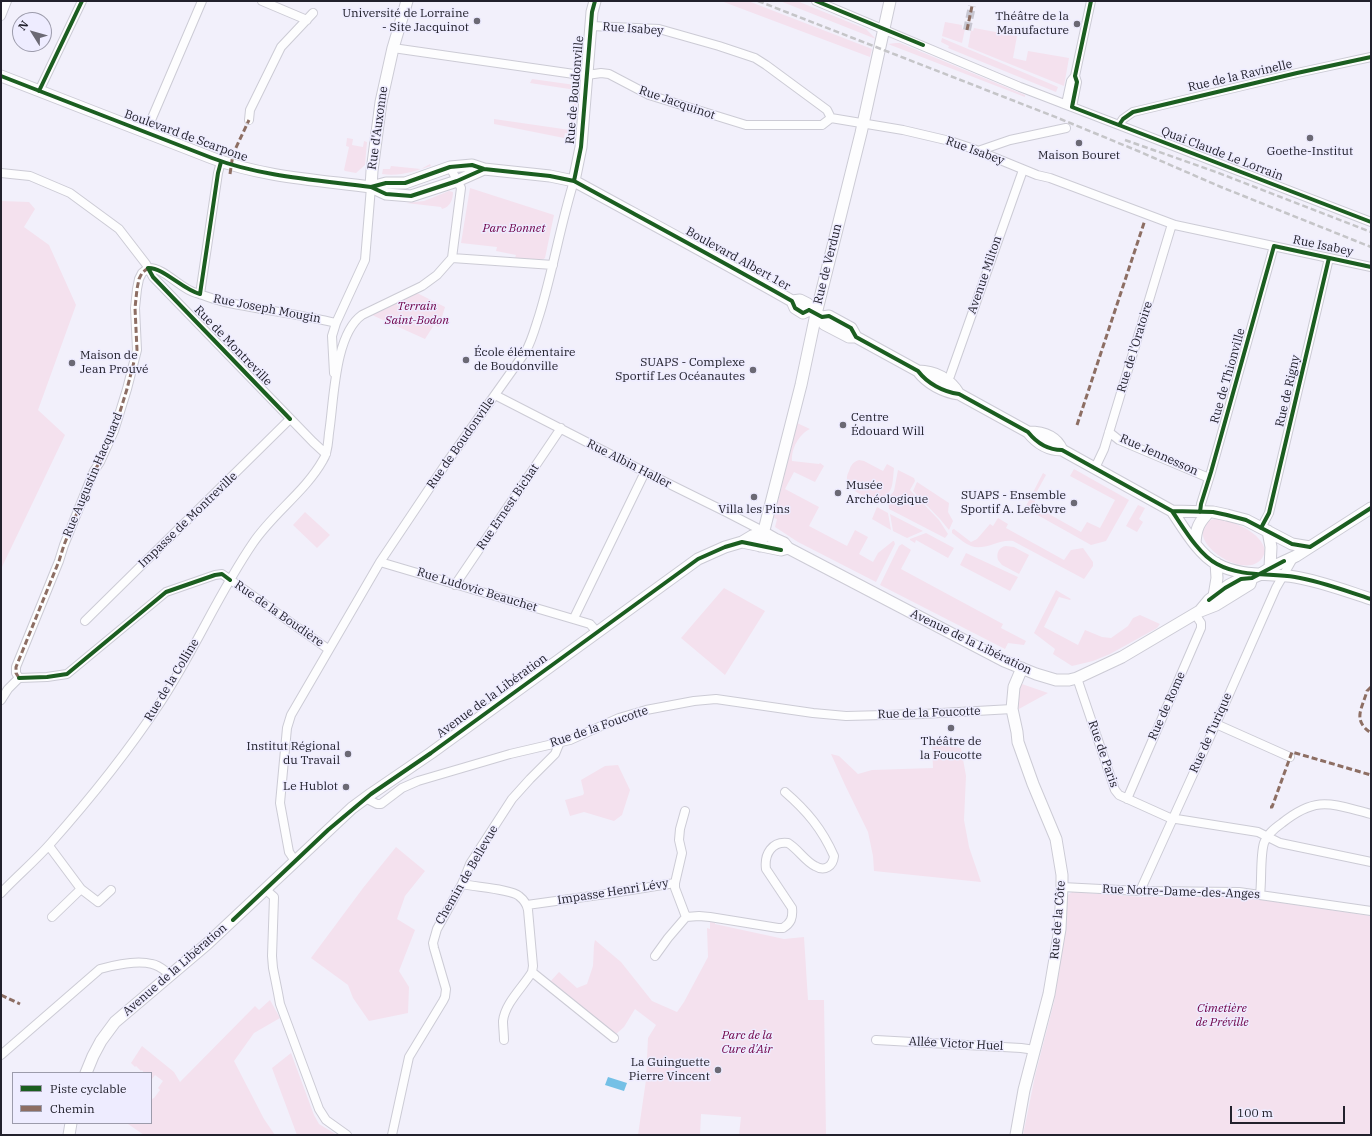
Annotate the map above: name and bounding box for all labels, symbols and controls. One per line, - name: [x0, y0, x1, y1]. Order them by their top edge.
- place label: Université de Lorraine - Site Jacquinot: [342, 7, 469, 35]
- place label: Théâtre de la Manufacture: [995, 10, 1069, 38]
- north arrow: [12, 12, 52, 52]
- marker: Université de Lorraine - Site Jacquinot: [472, 16, 482, 26]
- text: N: [15, 18, 31, 33]
- marker: Théâtre de la Manufacture: [1072, 19, 1082, 29]
- street label: Rue Isabey: [602, 20, 664, 38]
- street label: Rue de Boudonville: [563, 35, 587, 145]
- street label: Rue de la Ravinelle: [1187, 57, 1293, 95]
- street label: Rue Jacquinot: [637, 83, 717, 123]
- street label: Rue d'Auxonne: [365, 85, 391, 171]
- street label: Boulevard de Scarpone: [122, 107, 250, 165]
- street label: Quai Claude Le Lorrain: [1159, 124, 1285, 184]
- marker: Goethe-Institut: [1305, 133, 1315, 143]
- street label: Rue Isabey: [944, 134, 1006, 168]
- marker: Maison Bouret: [1074, 138, 1084, 148]
- place label: Goethe-Institut: [1267, 145, 1353, 159]
- place label: Maison Bouret: [1038, 149, 1120, 163]
- park label: Parc Bonnet: [483, 222, 545, 236]
- street label: Rue de Verdun: [811, 222, 845, 306]
- street label: Boulevard Albert 1er: [683, 224, 793, 294]
- street label: Rue Isabey: [1292, 233, 1354, 259]
- street label: Avenue Milton: [965, 234, 1005, 316]
- street label: Rue Joseph Mougin: [212, 292, 322, 326]
- park label: Terrain Saint-Bodon: [385, 300, 449, 328]
- street label: Rue de l'Oratoire: [1114, 300, 1156, 394]
- street label: Rue de Montreville: [191, 303, 275, 389]
- street label: Rue de Thionville: [1208, 327, 1248, 425]
- place label: École élémentaire de Boudonville: [474, 346, 576, 374]
- place label: Maison de Jean Prouvé: [80, 349, 149, 377]
- street label: Rue de Rigny: [1273, 354, 1303, 428]
- marker: École élémentaire de Boudonville: [461, 355, 471, 365]
- place label: SUAPS - Complexe Sportif Les Océanautes: [615, 356, 745, 384]
- marker: Maison de Jean Prouvé: [67, 358, 77, 368]
- marker: SUAPS - Complexe Sportif Les Océanautes: [748, 365, 758, 375]
- street label: Rue de Boudonville: [424, 394, 498, 492]
- street label: Rue Augustin Hacquard: [60, 410, 126, 540]
- place label: Centre Édouard Will: [851, 411, 924, 439]
- marker: Centre Édouard Will: [838, 420, 848, 430]
- street label: Rue Jennesson: [1118, 431, 1200, 479]
- street label: Rue Albin Haller: [584, 437, 674, 491]
- street label: Rue Ernest Bichat: [474, 461, 542, 553]
- street label: Impasse de Montreville: [136, 469, 240, 571]
- place label: Musée Archéologique: [846, 479, 928, 507]
- marker: Musée Archéologique: [833, 488, 843, 498]
- place label: SUAPS - Ensemble Sportif A. Lefèbvre: [961, 489, 1066, 517]
- marker: Villa les Pins: [749, 492, 759, 502]
- marker: SUAPS - Ensemble Sportif A. Lefèbvre: [1069, 498, 1079, 508]
- place label: Villa les Pins: [718, 503, 790, 517]
- street label: Rue Ludovic Beauchet: [415, 565, 539, 615]
- street label: Rue de la Boudière: [232, 578, 326, 650]
- street label: Avenue de la Libération: [908, 606, 1034, 678]
- street label: Rue de la Colline: [142, 636, 202, 724]
- street label: Avenue de la Libération: [434, 651, 550, 741]
- street label: Rue de Rome: [1145, 669, 1189, 743]
- street label: Rue de Turique: [1187, 691, 1235, 775]
- street label: Rue de la Foucotte: [548, 703, 650, 751]
- street label: Rue de la Foucotte: [877, 704, 981, 722]
- street label: Rue de Paris: [1085, 719, 1121, 789]
- marker: Théâtre de la Foucotte: [946, 723, 956, 733]
- place label: Théâtre de la Foucotte: [920, 735, 982, 763]
- place label: Institut Régional du Travail: [246, 740, 340, 768]
- marker: Institut Régional du Travail: [343, 749, 353, 759]
- place label: Le Hublot: [283, 780, 338, 794]
- marker: Le Hublot: [341, 782, 351, 792]
- street label: Chemin de Bellevue: [433, 823, 501, 927]
- street label: Impasse Henri Lévy: [556, 876, 670, 908]
- street label: Rue de la Côte: [1047, 880, 1069, 960]
- street label: Rue Notre-Dame-des-Anges: [1102, 882, 1260, 902]
- street label: Avenue de la Libération: [120, 921, 230, 1019]
- park label: Cimetière de Préville: [1195, 1002, 1249, 1030]
- park label: Parc de la Cure d'Air: [721, 1029, 773, 1057]
- street label: Allée Victor Huel: [908, 1034, 1004, 1054]
- place label: La Guinguette Pierre Vincent: [629, 1056, 710, 1084]
- marker: La Guinguette Pierre Vincent: [713, 1065, 723, 1075]
- legend: [12, 1072, 152, 1124]
- text: Piste cyclable: [50, 1081, 126, 1096]
- scale bar: [1232, 1098, 1347, 1124]
- text: Chemin: [50, 1101, 95, 1116]
- text: 100 m: [1237, 1105, 1273, 1120]

